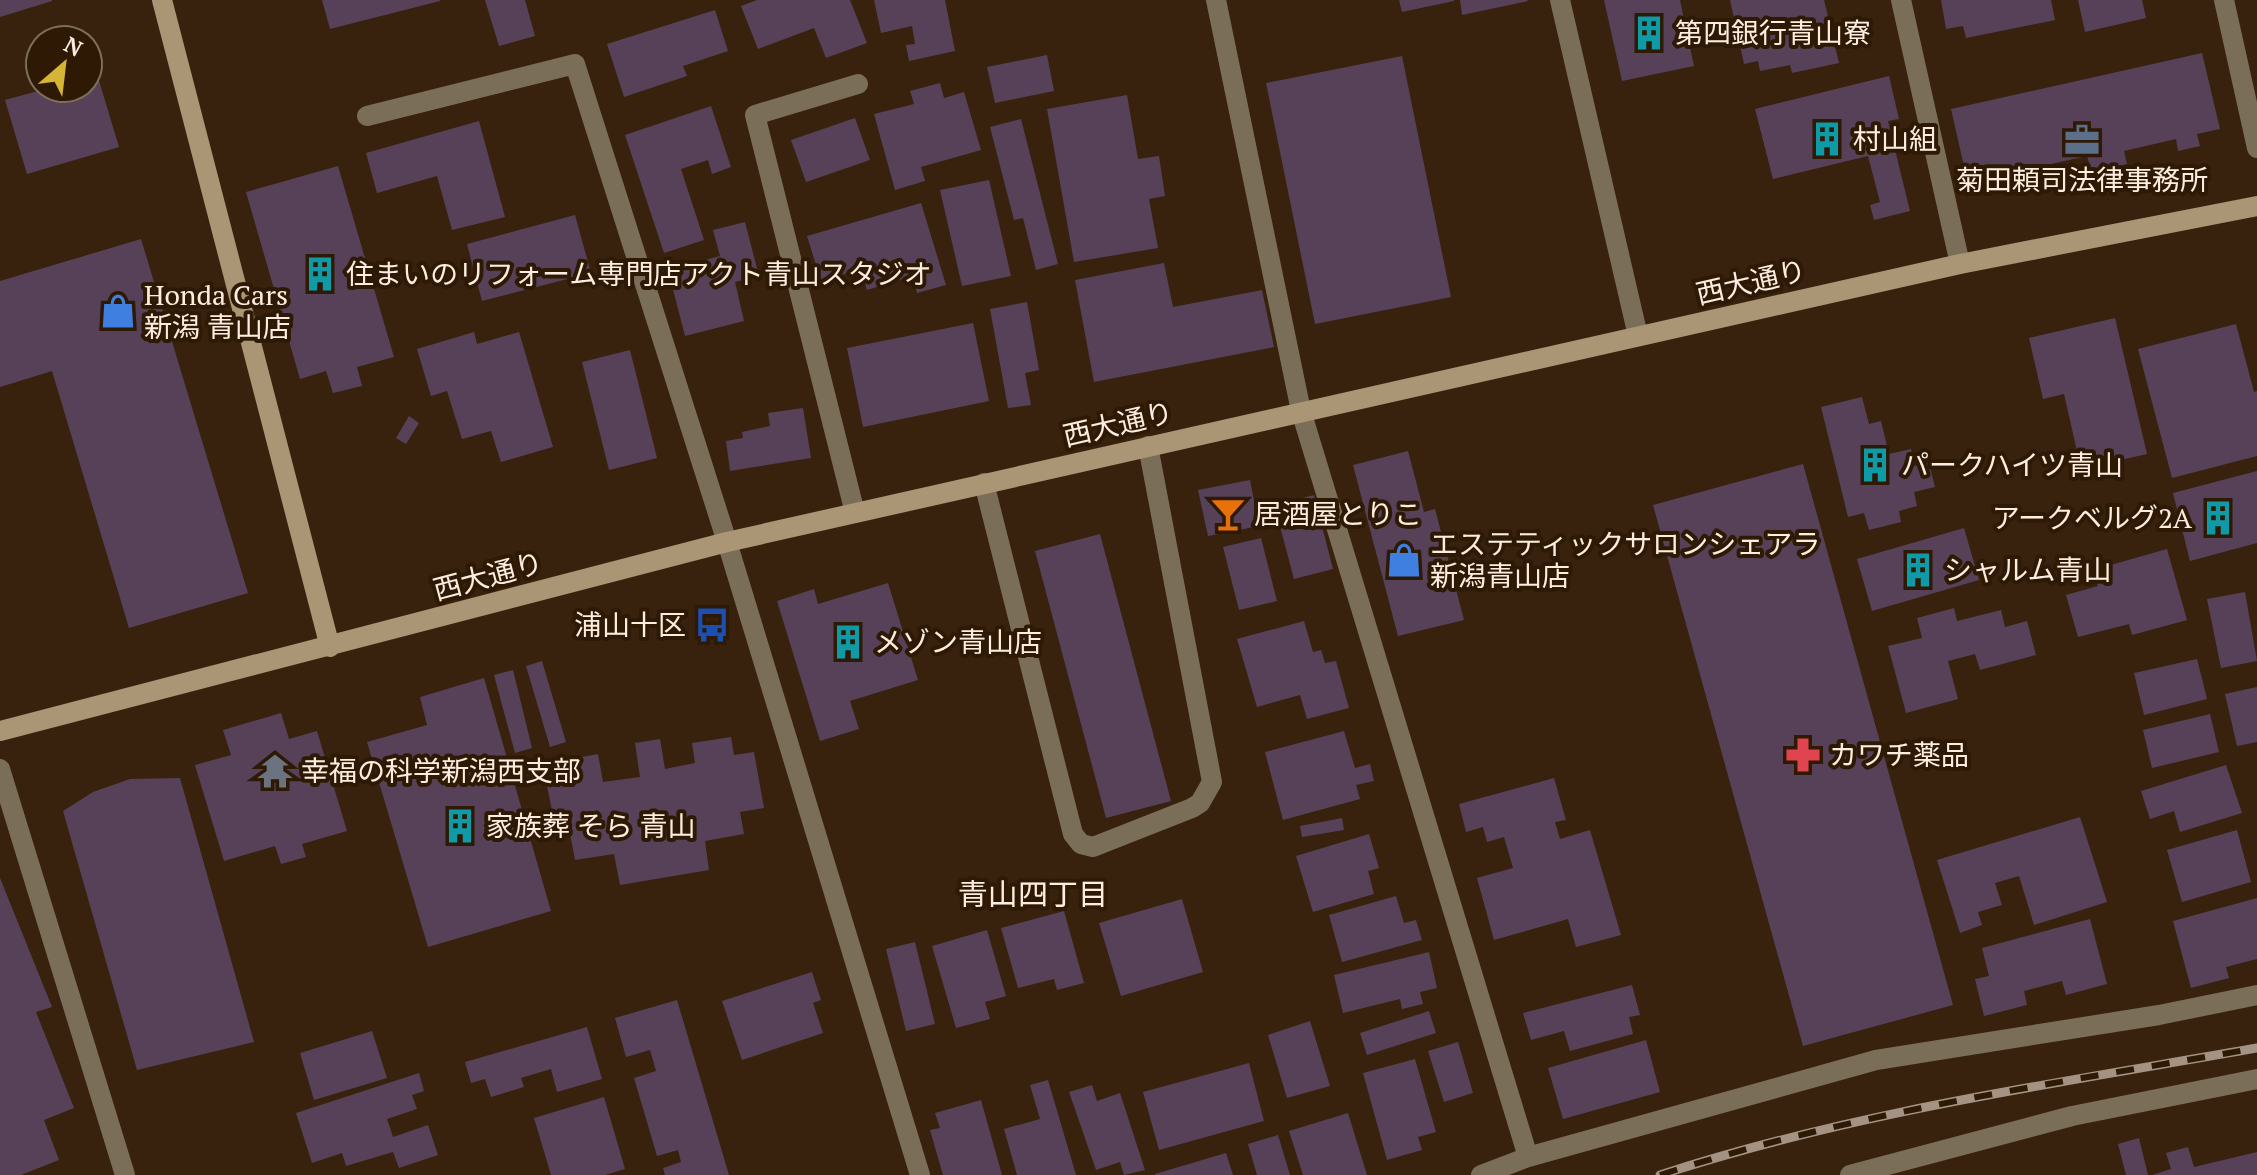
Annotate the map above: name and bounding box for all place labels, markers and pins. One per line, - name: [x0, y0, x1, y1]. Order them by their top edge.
- building icon: 第四銀行青山寮: [1630, 14, 1668, 52]
- place label: 第四銀行青山寮: [1675, 14, 1871, 51]
- building icon: 村山組: [1808, 120, 1846, 158]
- place label: 村山組: [1853, 120, 1937, 157]
- office icon: 菊田頼司法律事務所: [2063, 121, 2101, 159]
- place label: 菊田頼司法律事務所: [1956, 161, 2208, 198]
- building icon: 住まいのリフォーム専門店アクト青山スタジオ: [301, 255, 339, 293]
- place label: 住まいのリフォーム専門店アクト青山スタジオ: [346, 255, 932, 292]
- place label: Honda Cars 新潟 青山店: [144, 276, 291, 345]
- shop icon: Honda Cars 新潟 青山店: [99, 292, 137, 330]
- building icon: パークハイツ青山: [1856, 446, 1894, 484]
- place label: パークハイツ青山: [1901, 446, 2123, 483]
- bar icon: 居酒屋とりこ: [1209, 495, 1247, 533]
- place label: 居酒屋とりこ: [1254, 495, 1422, 532]
- place label: アークベルグ2A: [1992, 499, 2193, 536]
- building icon: アークベルグ2A: [2199, 499, 2237, 537]
- place label: エステティックサロンシェアラ 新潟青山店: [1430, 525, 1820, 594]
- shop icon: エステティックサロンシェアラ 新潟青山店: [1385, 541, 1423, 579]
- building icon: シャルム青山: [1899, 551, 1937, 589]
- place label: シャルム青山: [1944, 551, 2111, 588]
- place label: 浦山十区: [574, 606, 686, 643]
- bus stop icon: 浦山十区: [693, 606, 731, 644]
- building icon: メゾン青山店: [829, 623, 867, 661]
- place label: メゾン青山店: [874, 623, 1042, 660]
- pharmacy icon: カワチ薬品: [1784, 736, 1822, 774]
- place label: カワチ薬品: [1829, 736, 1969, 773]
- temple icon: 幸福の科学新潟西支部: [256, 752, 294, 790]
- place label: 幸福の科学新潟西支部: [301, 752, 581, 789]
- building icon: 家族葬 そら 青山: [441, 807, 479, 845]
- place label: 家族葬 そら 青山: [486, 807, 696, 844]

